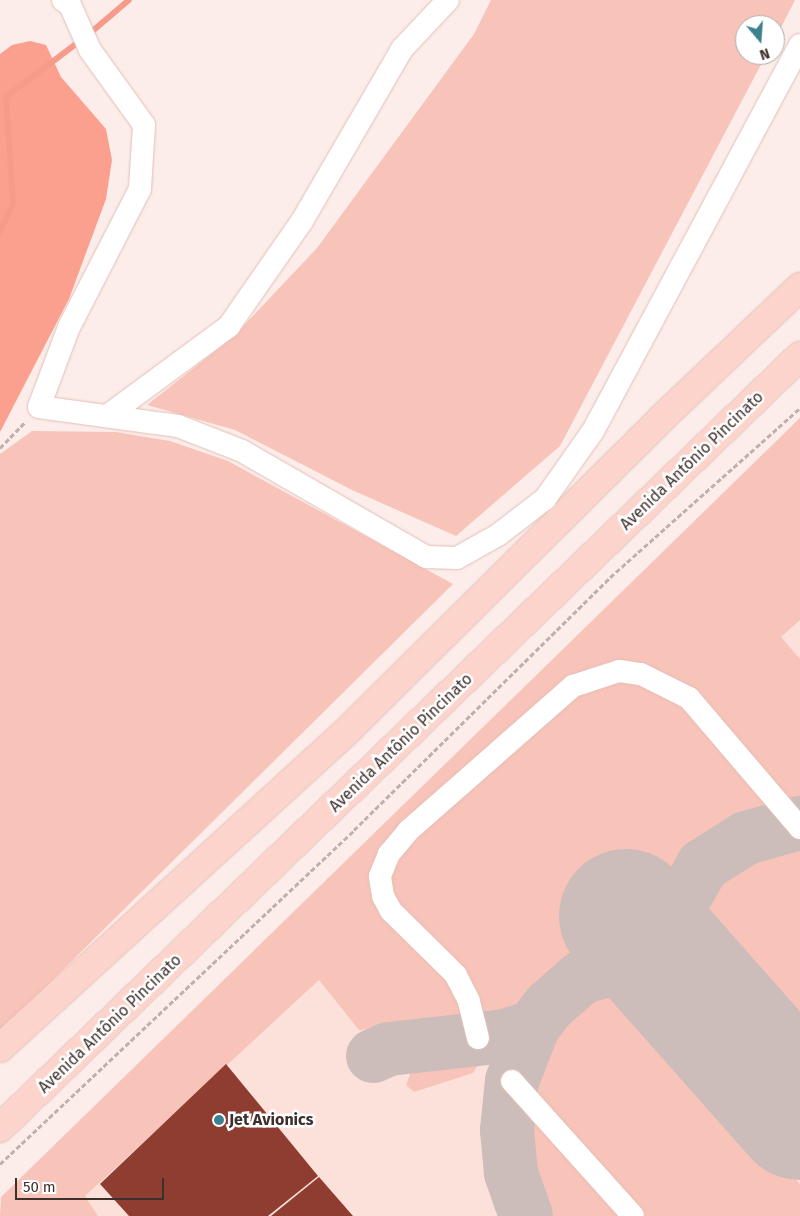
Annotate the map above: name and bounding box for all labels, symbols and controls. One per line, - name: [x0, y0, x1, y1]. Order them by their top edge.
- north arrow: [735, 15, 785, 65]
- text: N: [757, 44, 772, 63]
- street label: Avenida Antônio Pincinato: [617, 388, 767, 534]
- street label: Avenida Antônio Pincinato: [326, 670, 476, 816]
- street label: Avenida Antônio Pincinato: [35, 951, 185, 1097]
- place label: Jet Avionics: [229, 1110, 314, 1130]
- marker: Jet Avionics: [213, 1114, 225, 1126]
- scale bar: [18, 1168, 166, 1200]
- text: 50 m: [23, 1178, 56, 1196]

